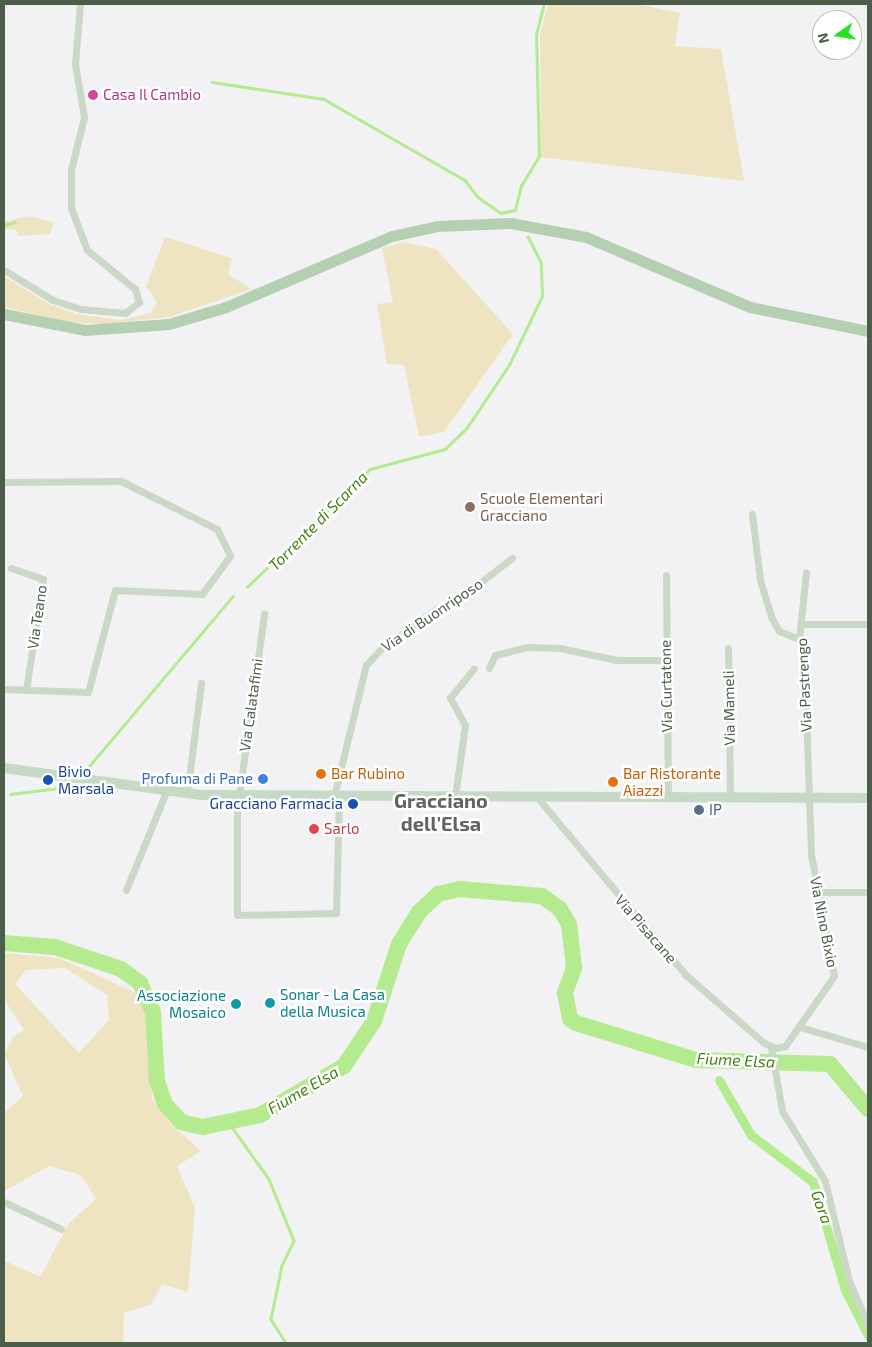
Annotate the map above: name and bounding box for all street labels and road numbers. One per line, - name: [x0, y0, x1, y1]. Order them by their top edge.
- street label: Via di Buonriposo: [378, 574, 486, 656]
- street label: Via Teano: [24, 584, 50, 650]
- street label: Via Pastrengo: [793, 637, 815, 733]
- street label: Via Curtatone: [656, 640, 676, 732]
- street label: Via Calatafimi: [236, 657, 266, 753]
- street label: Via Mameli: [719, 670, 739, 746]
- street label: Via Nino Bixio: [806, 875, 842, 969]
- street label: Via Pisacane: [611, 891, 681, 967]

